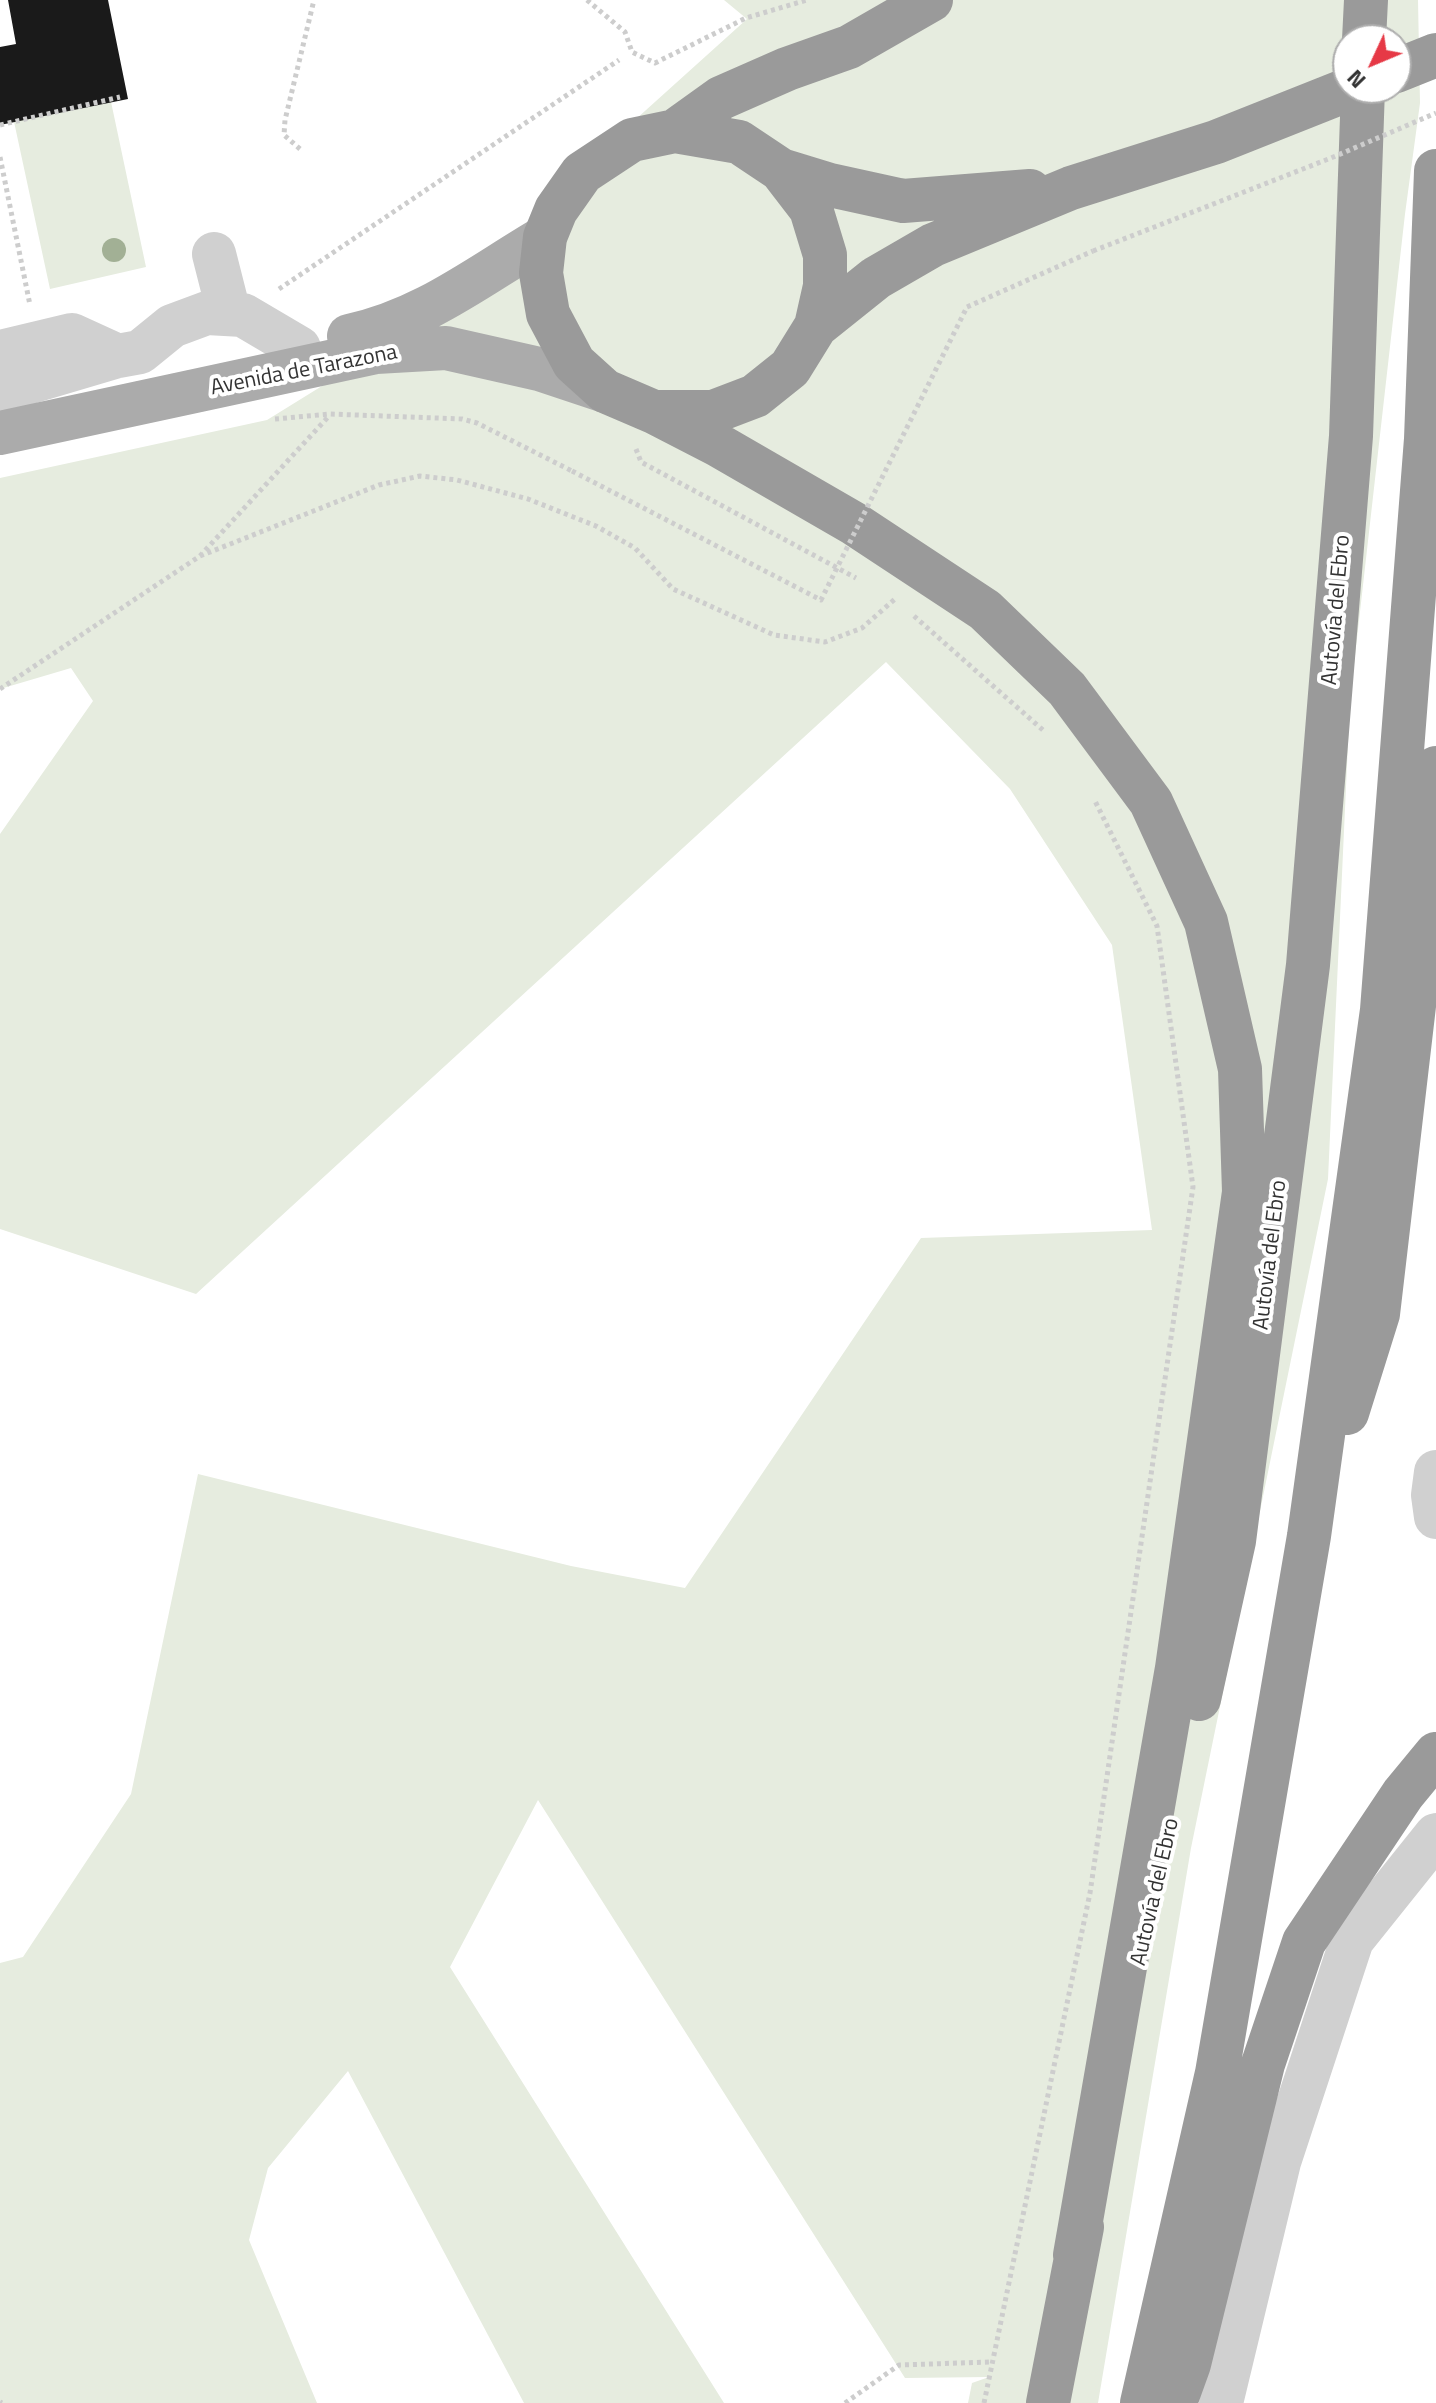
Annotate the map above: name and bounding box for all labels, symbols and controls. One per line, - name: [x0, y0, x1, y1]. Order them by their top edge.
- north arrow: [1332, 24, 1412, 104]
- text: N: [1339, 62, 1374, 97]
- street label: Avenida de Tarazona: [208, 340, 400, 402]
- street label: Autovía del Ebro: [1317, 534, 1357, 686]
- street label: Autovía del Ebro: [1249, 1179, 1293, 1331]
- street label: Autovía del Ebro: [1126, 1816, 1186, 1968]

